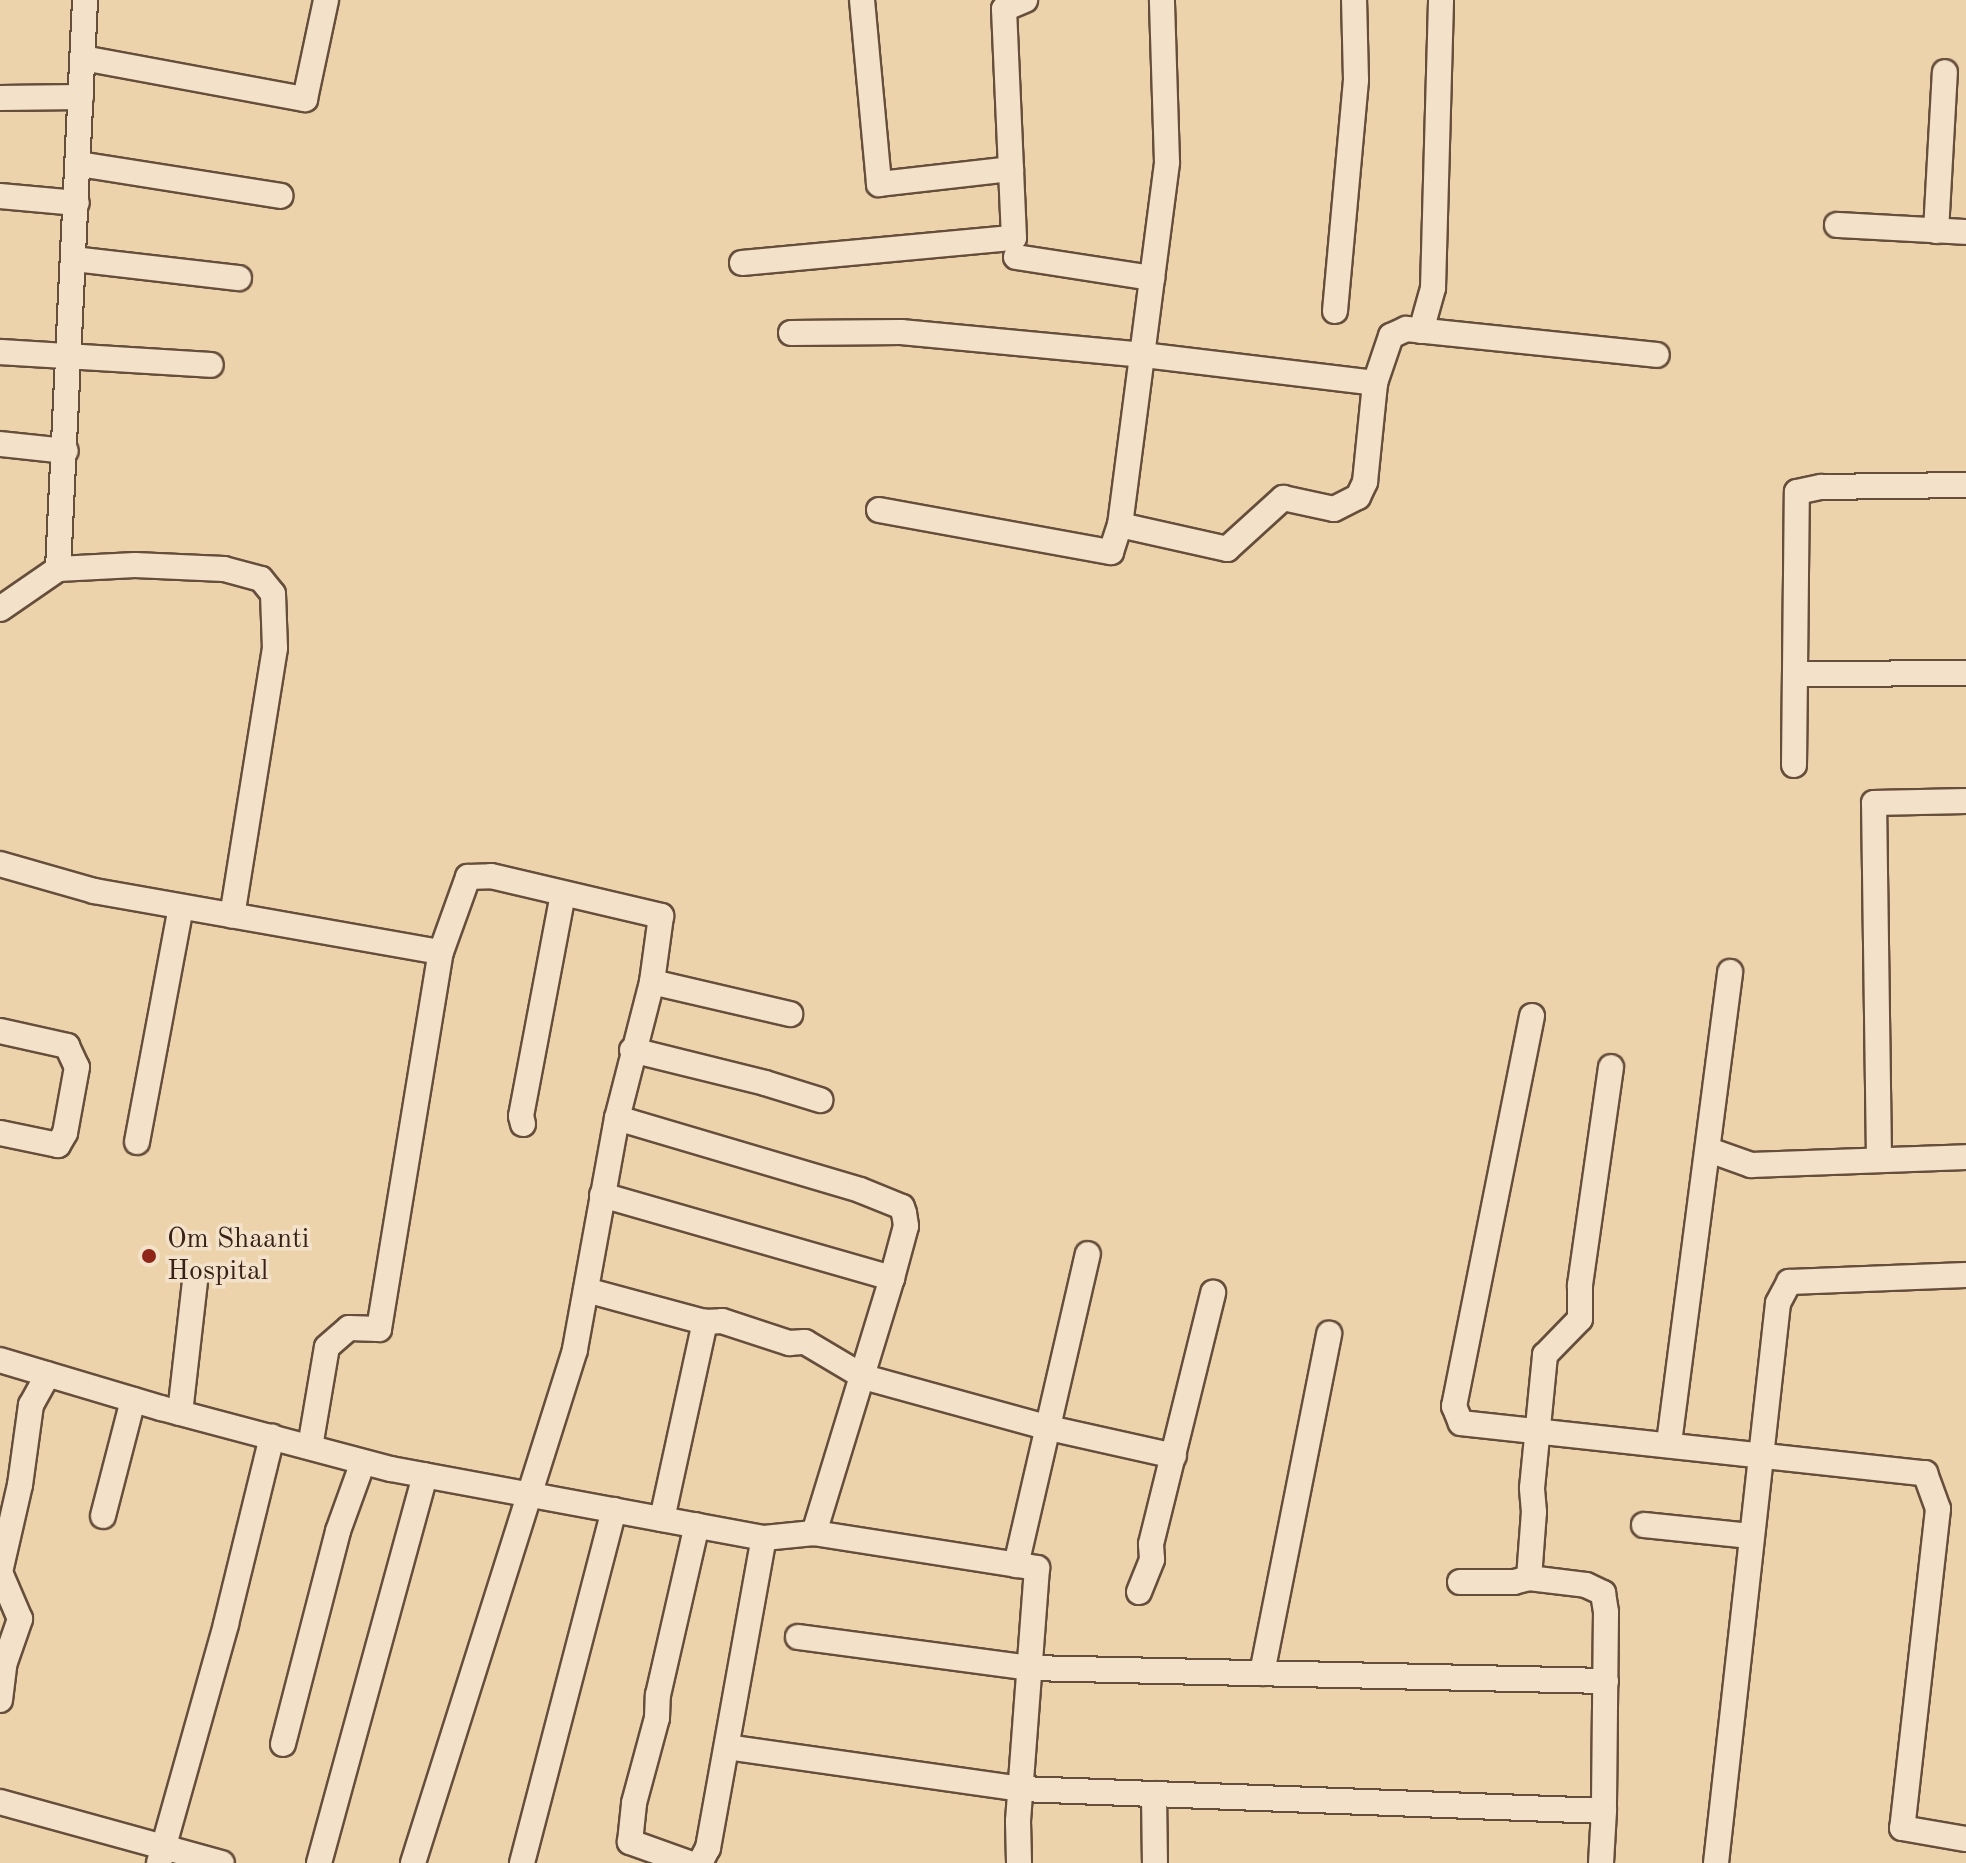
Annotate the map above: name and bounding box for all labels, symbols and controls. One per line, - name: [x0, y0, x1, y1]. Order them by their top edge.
- place label: Om Shaanti Hospital: [167, 1223, 309, 1289]
- marker: Om Shaanti Hospital: [138, 1245, 160, 1267]

